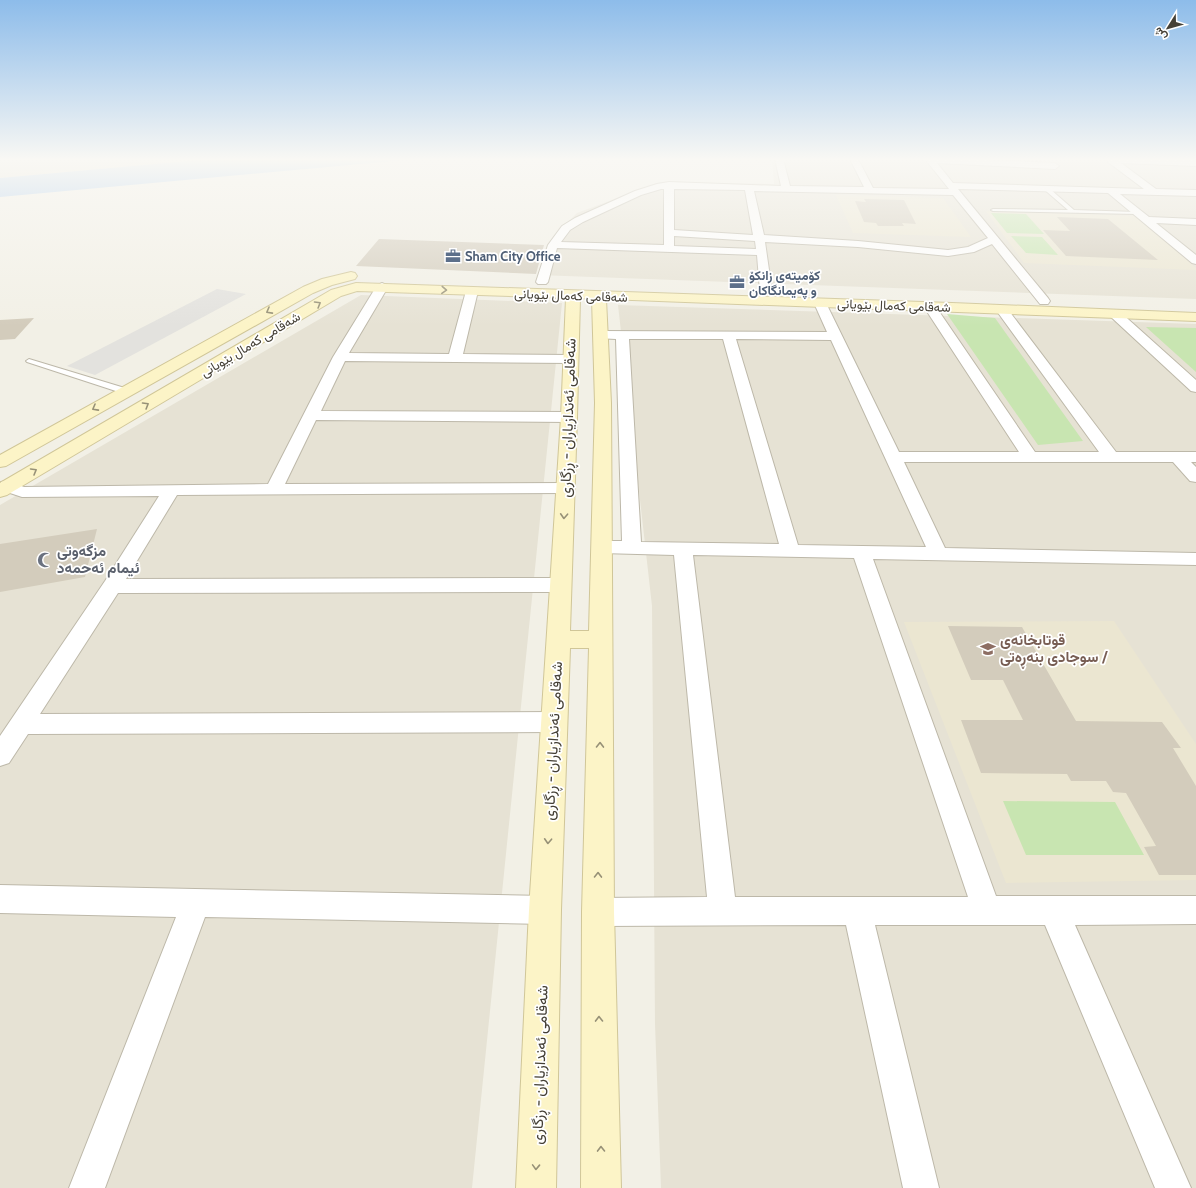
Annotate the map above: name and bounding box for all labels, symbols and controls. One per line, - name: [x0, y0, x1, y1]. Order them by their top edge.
- north arrow: [1148, 8, 1188, 48]
- text: ش: [1150, 25, 1170, 44]
- office icon: Sham City Office: [444, 247, 462, 265]
- place label: Sham City Office: [465, 248, 561, 264]
- place label: کۆمیتەی زانکۆ و پەیمانگاکان: [749, 267, 820, 300]
- office icon: کۆمیتەی زانکۆ و پەیمانگاکان: [728, 273, 746, 291]
- one-way arrow: [441, 285, 447, 294]
- street label: شەقامی کەمال بێویانی: [514, 285, 628, 306]
- street label: شەقامی کەمال بێویانی: [837, 295, 951, 316]
- one-way arrow: [314, 301, 321, 308]
- one-way arrow: [266, 307, 274, 314]
- street label: شەقامی کەمال بێویانی: [197, 308, 303, 381]
- street label: شەقامی ئەندازیاران - ڕزگاری: [556, 338, 583, 498]
- one-way arrow: [142, 403, 149, 410]
- one-way arrow: [92, 404, 99, 411]
- one-way arrow: [30, 468, 37, 476]
- one-way arrow: [560, 513, 568, 519]
- place label: مزگەوتی ئیمام ئەحمەد: [57, 542, 140, 578]
- mosque icon: مزگەوتی ئیمام ئەحمەد: [36, 551, 54, 569]
- place label: قوتابخانەی سوجادی بنەڕەتی /: [1000, 631, 1108, 669]
- school or university icon: قوتابخانەی سوجادی بنەڕەتی /: [979, 640, 997, 658]
- street label: شەقامی ئەندازیاران - ڕزگاری: [540, 661, 569, 821]
- one-way arrow: [595, 742, 604, 748]
- one-way arrow: [544, 838, 553, 844]
- one-way arrow: [594, 872, 602, 878]
- street label: شەقامی ئەندازیاران - ڕزگاری: [528, 985, 555, 1145]
- one-way arrow: [595, 1016, 603, 1022]
- one-way arrow: [597, 1146, 605, 1152]
- one-way arrow: [532, 1164, 541, 1170]

